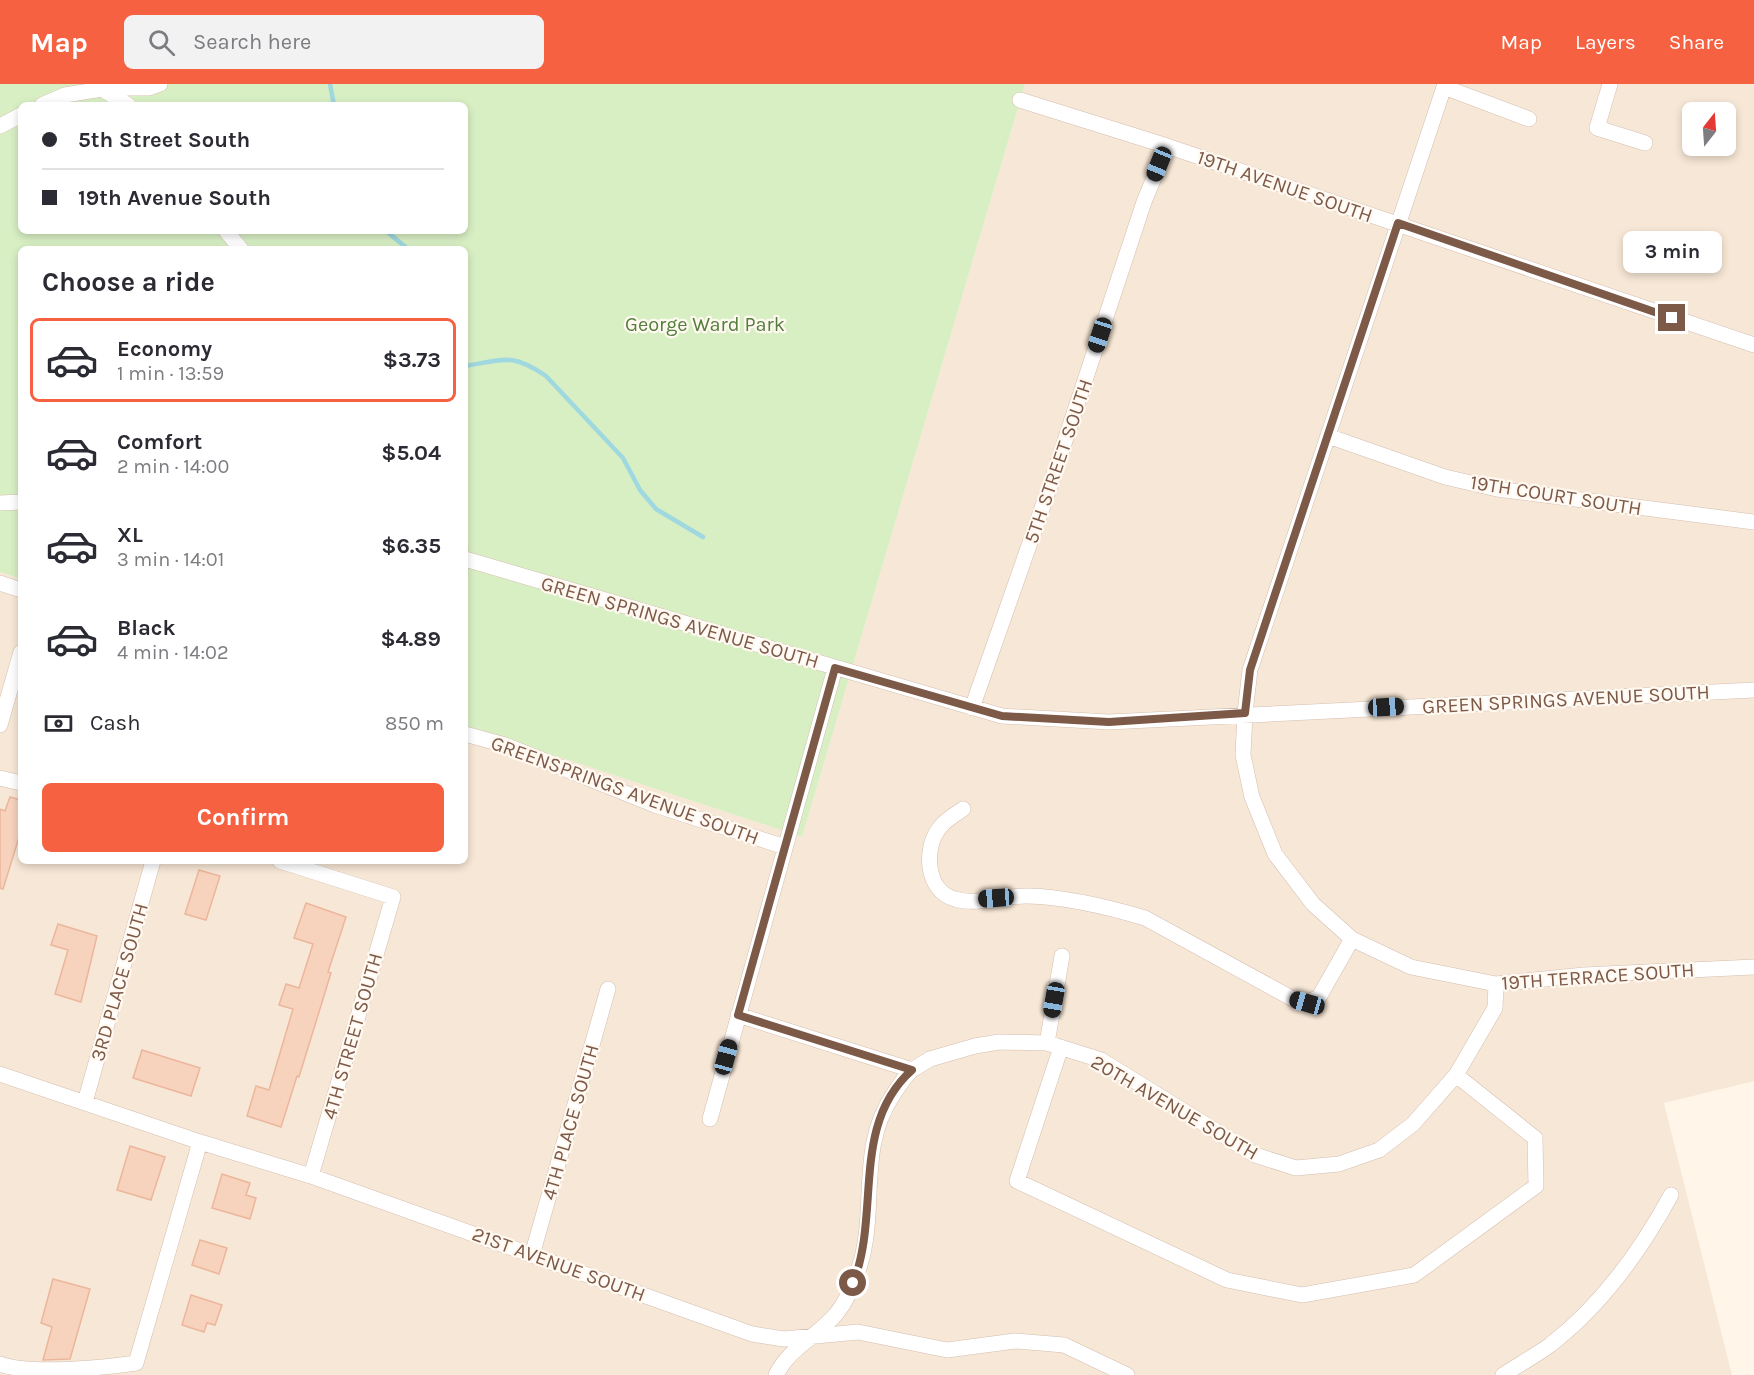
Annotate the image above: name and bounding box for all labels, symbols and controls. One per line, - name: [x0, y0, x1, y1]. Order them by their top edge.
- search box: [124, 15, 544, 69]
- text: Map: [30, 26, 88, 59]
- icon: search: [145, 26, 178, 59]
- text: Search here: [193, 29, 311, 55]
- text: Map: [1500, 30, 1542, 54]
- text: Layers: [1575, 30, 1636, 54]
- text: Share: [1669, 30, 1724, 54]
- north arrow: [1682, 102, 1736, 156]
- map controls: [1682, 102, 1736, 156]
- text: 5th Street South: [78, 127, 250, 153]
- car: [1144, 144, 1174, 184]
- street label: 19TH AVENUE SOUTH: [1194, 146, 1376, 227]
- text: 19th Avenue South: [78, 185, 271, 211]
- callout: 3 min: [1622, 231, 1722, 273]
- text: 3 min: [1645, 240, 1700, 263]
- text: Choose a ride: [42, 266, 215, 298]
- route end: [1658, 304, 1685, 331]
- park label: George Ward Park: [625, 313, 785, 336]
- car: [1086, 315, 1114, 355]
- icon: car: [45, 333, 99, 387]
- text: Economy: [117, 336, 212, 362]
- text: $3.73: [383, 347, 441, 373]
- text: 1 min · 13:59: [117, 362, 224, 385]
- street label: 5TH STREET SOUTH: [1020, 376, 1097, 546]
- icon: car: [45, 426, 99, 480]
- text: Comfort: [117, 429, 202, 455]
- text: $5.04: [381, 440, 441, 466]
- text: 2 min · 14:00: [117, 455, 229, 478]
- street label: 19TH COURT SOUTH: [1469, 471, 1643, 520]
- icon: car: [45, 519, 99, 573]
- text: XL: [117, 522, 143, 548]
- text: $6.35: [381, 533, 441, 559]
- text: 3 min · 14:01: [117, 548, 224, 571]
- street label: GREEN SPRINGS AVENUE SOUTH: [538, 572, 821, 673]
- icon: car: [45, 612, 99, 666]
- text: Black: [117, 615, 176, 641]
- text: $4.89: [380, 626, 441, 652]
- text: 4 min · 14:02: [117, 641, 229, 664]
- street label: GREEN SPRINGS AVENUE SOUTH: [1422, 680, 1710, 719]
- car: [1368, 697, 1404, 717]
- icon: cash: [42, 707, 75, 740]
- text: Cash: [90, 710, 140, 736]
- text: 850 m: [385, 712, 444, 735]
- street label: GREENSPRINGS AVENUE SOUTH: [488, 731, 762, 850]
- button: Confirm: [42, 783, 444, 852]
- car: [977, 888, 1015, 908]
- street label: 3RD PLACE SOUTH: [86, 900, 153, 1064]
- street label: 4TH STREET SOUTH: [318, 950, 387, 1122]
- street label: 19TH TERRACE SOUTH: [1501, 958, 1695, 995]
- car: [1042, 981, 1066, 1019]
- car: [1287, 989, 1327, 1017]
- car: [713, 1037, 739, 1077]
- street label: 4TH PLACE SOUTH: [537, 1042, 604, 1203]
- street label: 20TH AVENUE SOUTH: [1087, 1050, 1262, 1165]
- street label: 21ST AVENUE SOUTH: [469, 1222, 649, 1307]
- route start: [839, 1269, 866, 1296]

